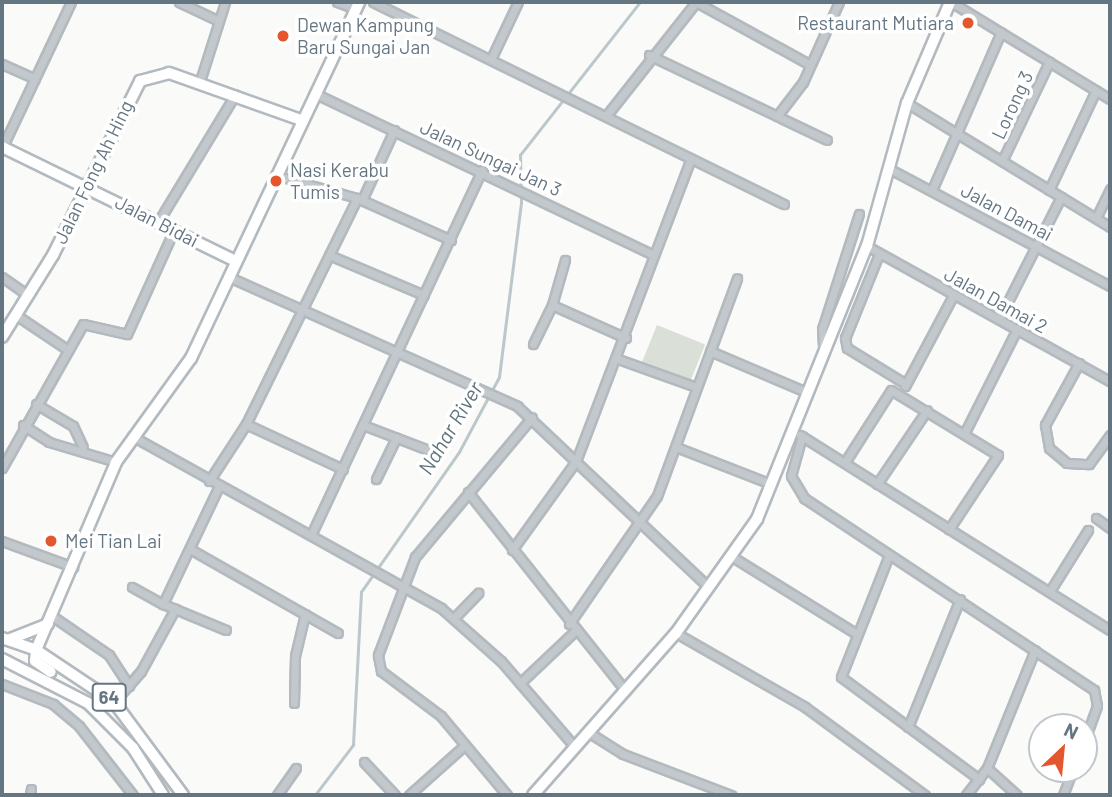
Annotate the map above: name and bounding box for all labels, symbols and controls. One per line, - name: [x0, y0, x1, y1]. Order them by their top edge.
- place label: Restaurant Mutiara: [797, 12, 954, 34]
- place label: Dewan Kampung Baru Sungai Jan: [297, 14, 434, 58]
- marker: Restaurant Mutiara: [960, 15, 976, 31]
- marker: Dewan Kampung Baru Sungai Jan: [275, 28, 291, 44]
- street label: Lorong 3: [986, 67, 1038, 143]
- street label: Jalan Fong Ah Hing: [48, 97, 138, 247]
- street label: Jalan Sungai Jan 3: [417, 115, 565, 201]
- place label: Nasi Kerabu Tumis: [290, 159, 389, 203]
- marker: Nasi Kerabu Tumis: [268, 173, 284, 189]
- street label: Jalan Damai: [957, 178, 1057, 246]
- street label: Jalan Bidai: [112, 190, 202, 252]
- street label: Jalan Damai 2: [940, 262, 1052, 338]
- water label: Nahar River: [412, 377, 488, 479]
- place label: Mei Tian Lai: [65, 530, 162, 552]
- marker: Mei Tian Lai: [43, 533, 59, 549]
- road number: 64: [92, 682, 126, 712]
- north arrow: [1028, 713, 1098, 783]
- text: N: [1061, 717, 1082, 744]

